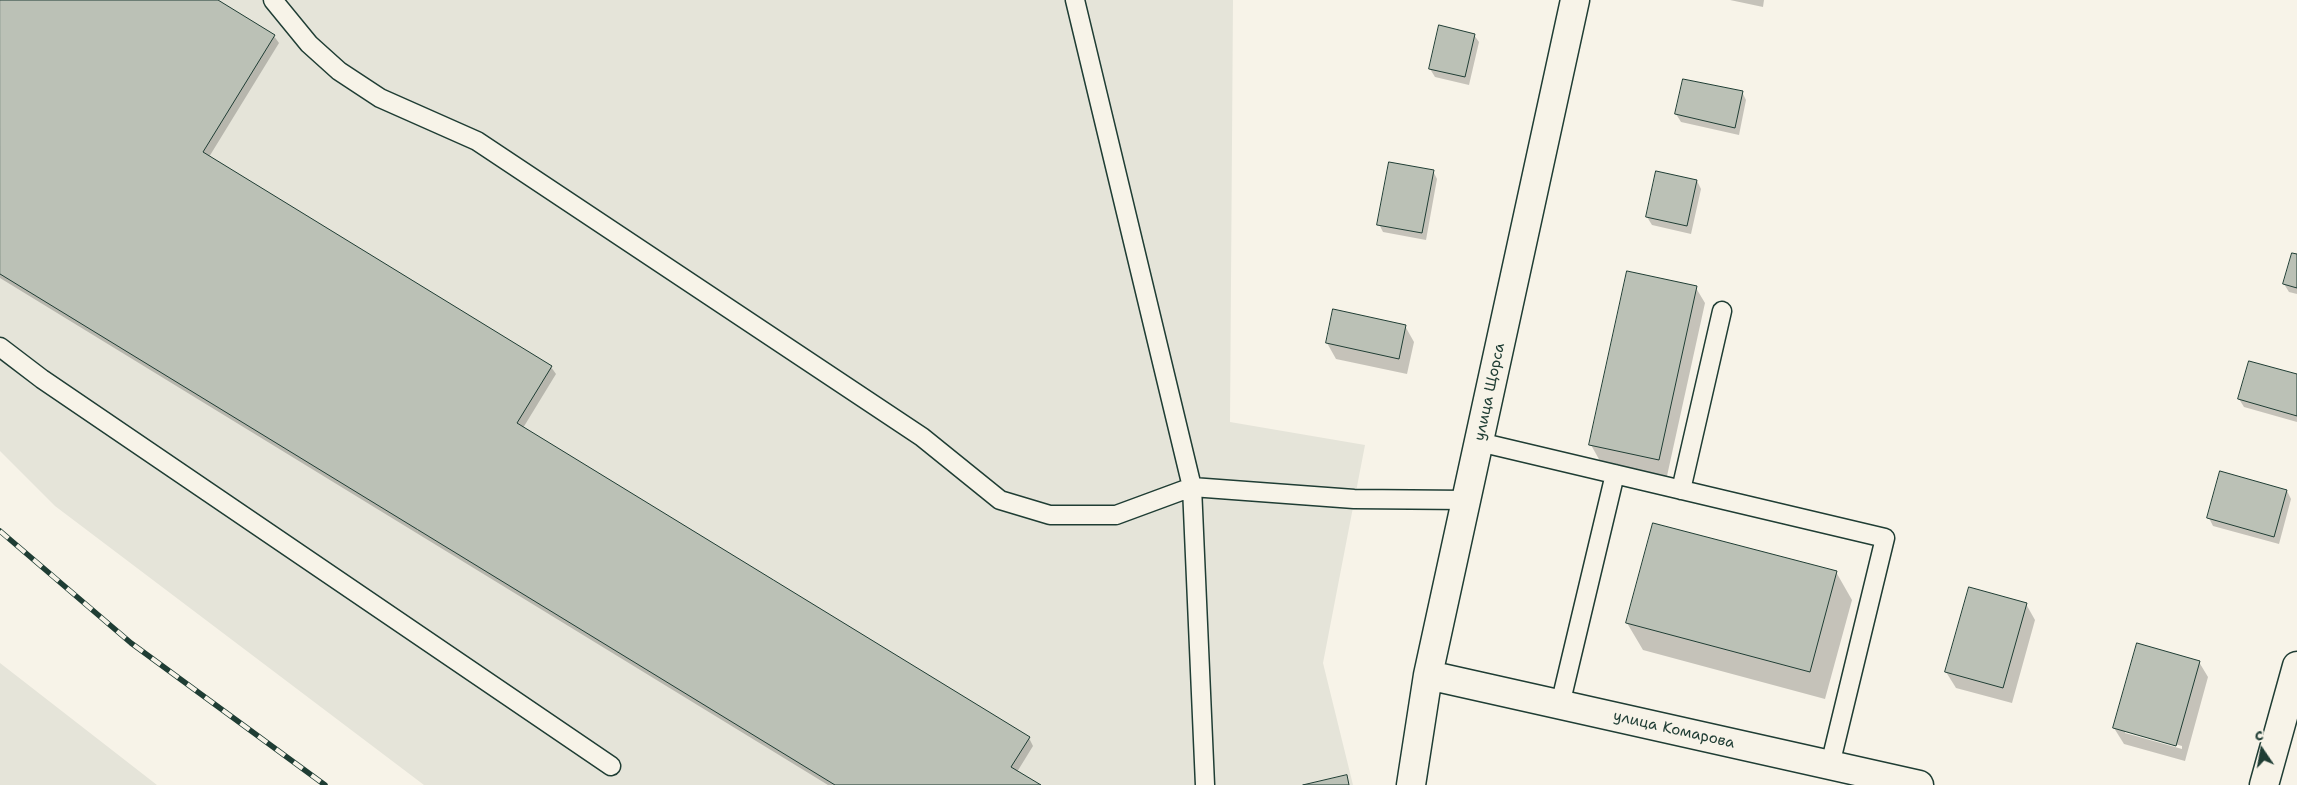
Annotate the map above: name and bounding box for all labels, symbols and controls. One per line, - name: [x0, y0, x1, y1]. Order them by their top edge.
- street label: улица Щорса: [1471, 341, 1509, 443]
- street label: улица Комарова: [1611, 707, 1737, 753]
- north arrow: [2237, 725, 2287, 775]
- text: С: [2253, 726, 2265, 745]

